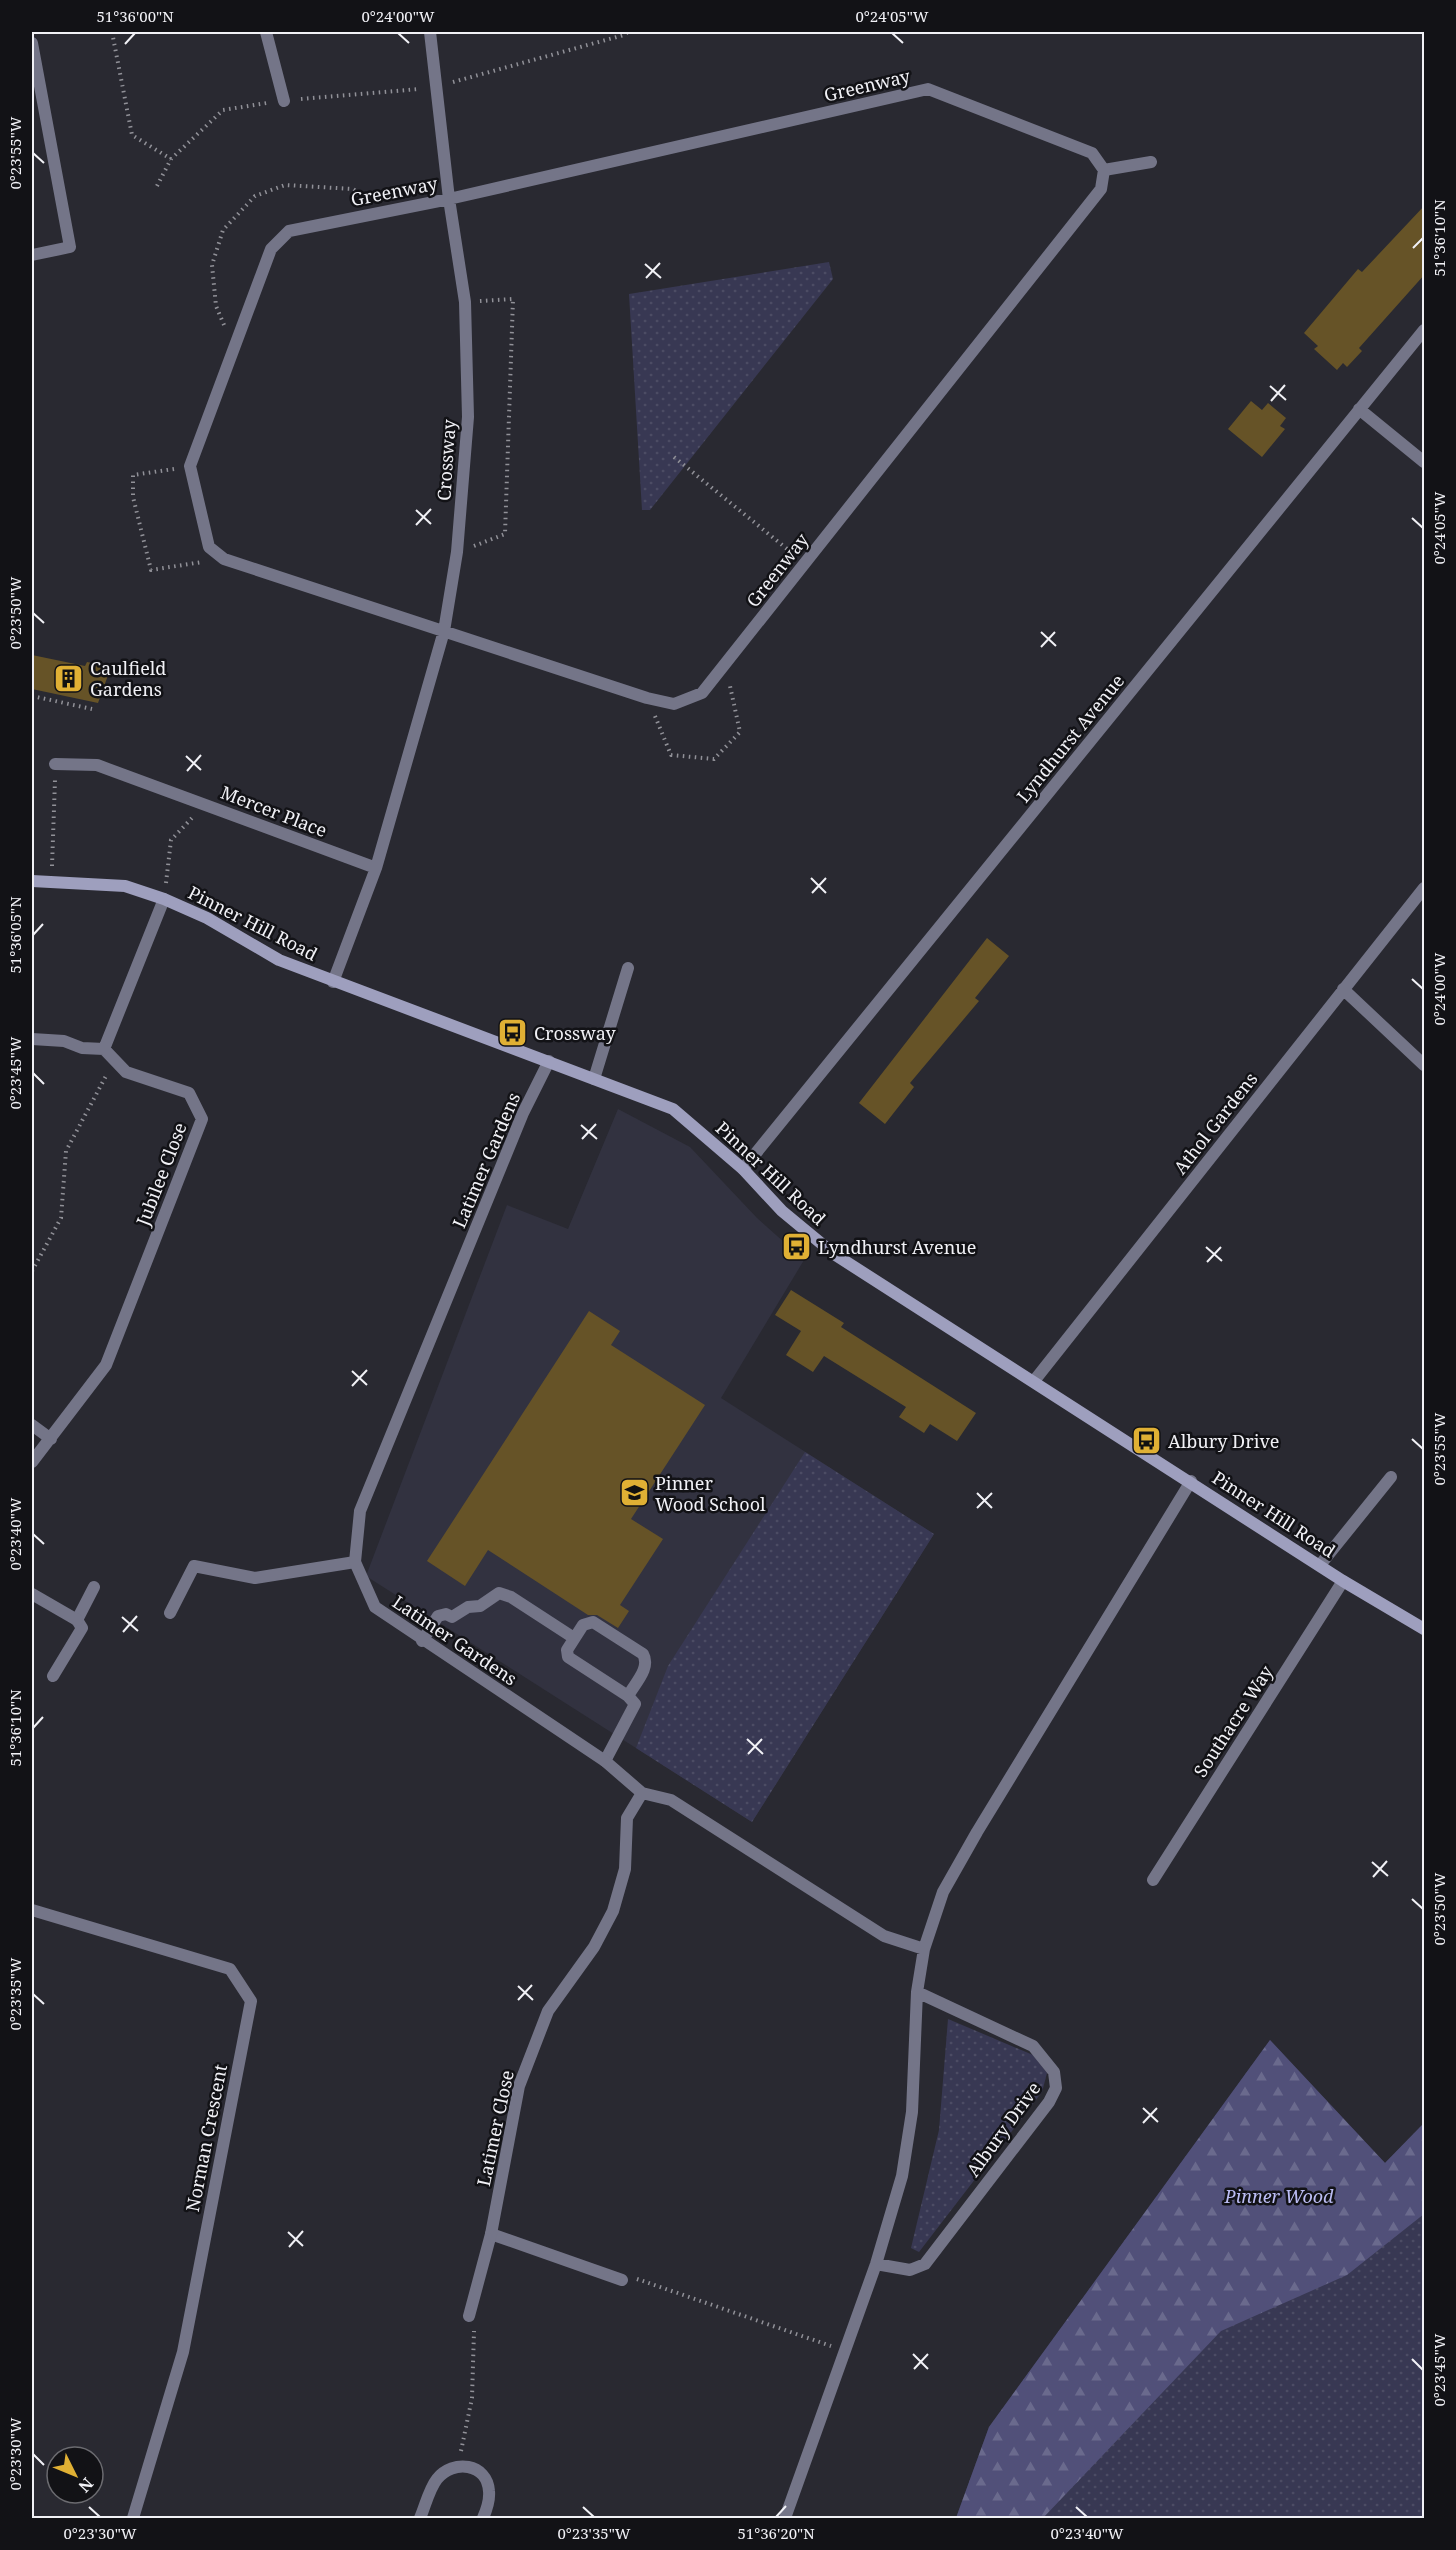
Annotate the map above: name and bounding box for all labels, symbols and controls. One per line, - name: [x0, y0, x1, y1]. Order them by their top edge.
- text: 51°36'00"N: [96, 6, 174, 26]
- text: 0°24'00"W: [361, 6, 435, 26]
- text: 0°24'05"W: [855, 6, 929, 26]
- street label: Greenway: [822, 63, 913, 107]
- text: 0°23'55"W: [5, 116, 25, 190]
- street label: Greenway: [349, 171, 440, 211]
- text: 51°36'10"N: [1429, 199, 1449, 277]
- street label: Crossway: [431, 418, 461, 502]
- text: 0°24'05"W: [1429, 491, 1449, 565]
- street label: Greenway: [741, 527, 814, 612]
- text: 0°23'50"W: [5, 576, 25, 650]
- place label: Caulfield Gardens: [90, 656, 166, 701]
- building icon: Caulfield Gardens: [53, 662, 85, 694]
- street label: Lyndhurst Avenue: [1011, 669, 1129, 807]
- street label: Mercer Place: [218, 780, 330, 842]
- street label: Pinner Hill Road: [184, 880, 322, 966]
- text: 51°36'05"N: [5, 896, 25, 974]
- text: 0°24'00"W: [1429, 952, 1449, 1026]
- bus stop icon: Crossway: [497, 1017, 529, 1049]
- place label: Crossway: [534, 1021, 616, 1045]
- text: 0°23'45"W: [5, 1036, 25, 1110]
- street label: Athol Gardens: [1168, 1067, 1262, 1179]
- street label: Latimer Gardens: [447, 1089, 525, 1231]
- street label: Pinner Hill Road: [711, 1116, 831, 1230]
- street label: Jubilee Close: [130, 1119, 192, 1230]
- bus stop icon: Lyndhurst Avenue: [781, 1231, 813, 1263]
- place label: Lyndhurst Avenue: [818, 1235, 976, 1259]
- text: 0°23'55"W: [1429, 1412, 1449, 1486]
- bus stop icon: Albury Drive: [1131, 1425, 1163, 1457]
- place label: Albury Drive: [1168, 1429, 1279, 1453]
- street label: Pinner Hill Road: [1208, 1465, 1340, 1563]
- place label: Pinner Wood School: [655, 1471, 766, 1516]
- school or university icon: Pinner Wood School: [618, 1477, 650, 1509]
- text: 0°23'40"W: [5, 1497, 25, 1571]
- street label: Latimer Gardens: [388, 1589, 522, 1691]
- street label: Southacre Way: [1188, 1660, 1279, 1781]
- text: 51°36'10"N: [5, 1689, 25, 1767]
- text: 0°23'50"W: [1429, 1872, 1449, 1946]
- text: 0°23'35"W: [5, 1957, 25, 2031]
- street label: Norman Crescent: [180, 2062, 232, 2214]
- street label: Latimer Close: [471, 2068, 519, 2188]
- street label: Albury Drive: [961, 2077, 1045, 2181]
- park label: Pinner Wood: [1224, 2184, 1334, 2208]
- text: 0°23'45"W: [1429, 2333, 1449, 2407]
- text: 0°23'30"W: [5, 2417, 25, 2491]
- north arrow: [45, 2445, 105, 2505]
- text: N: [73, 2473, 98, 2498]
- text: 0°23'30"W: [63, 2523, 137, 2543]
- text: 0°23'35"W: [557, 2523, 631, 2543]
- text: 51°36'20"N: [737, 2523, 815, 2543]
- text: 0°23'40"W: [1050, 2523, 1124, 2543]

